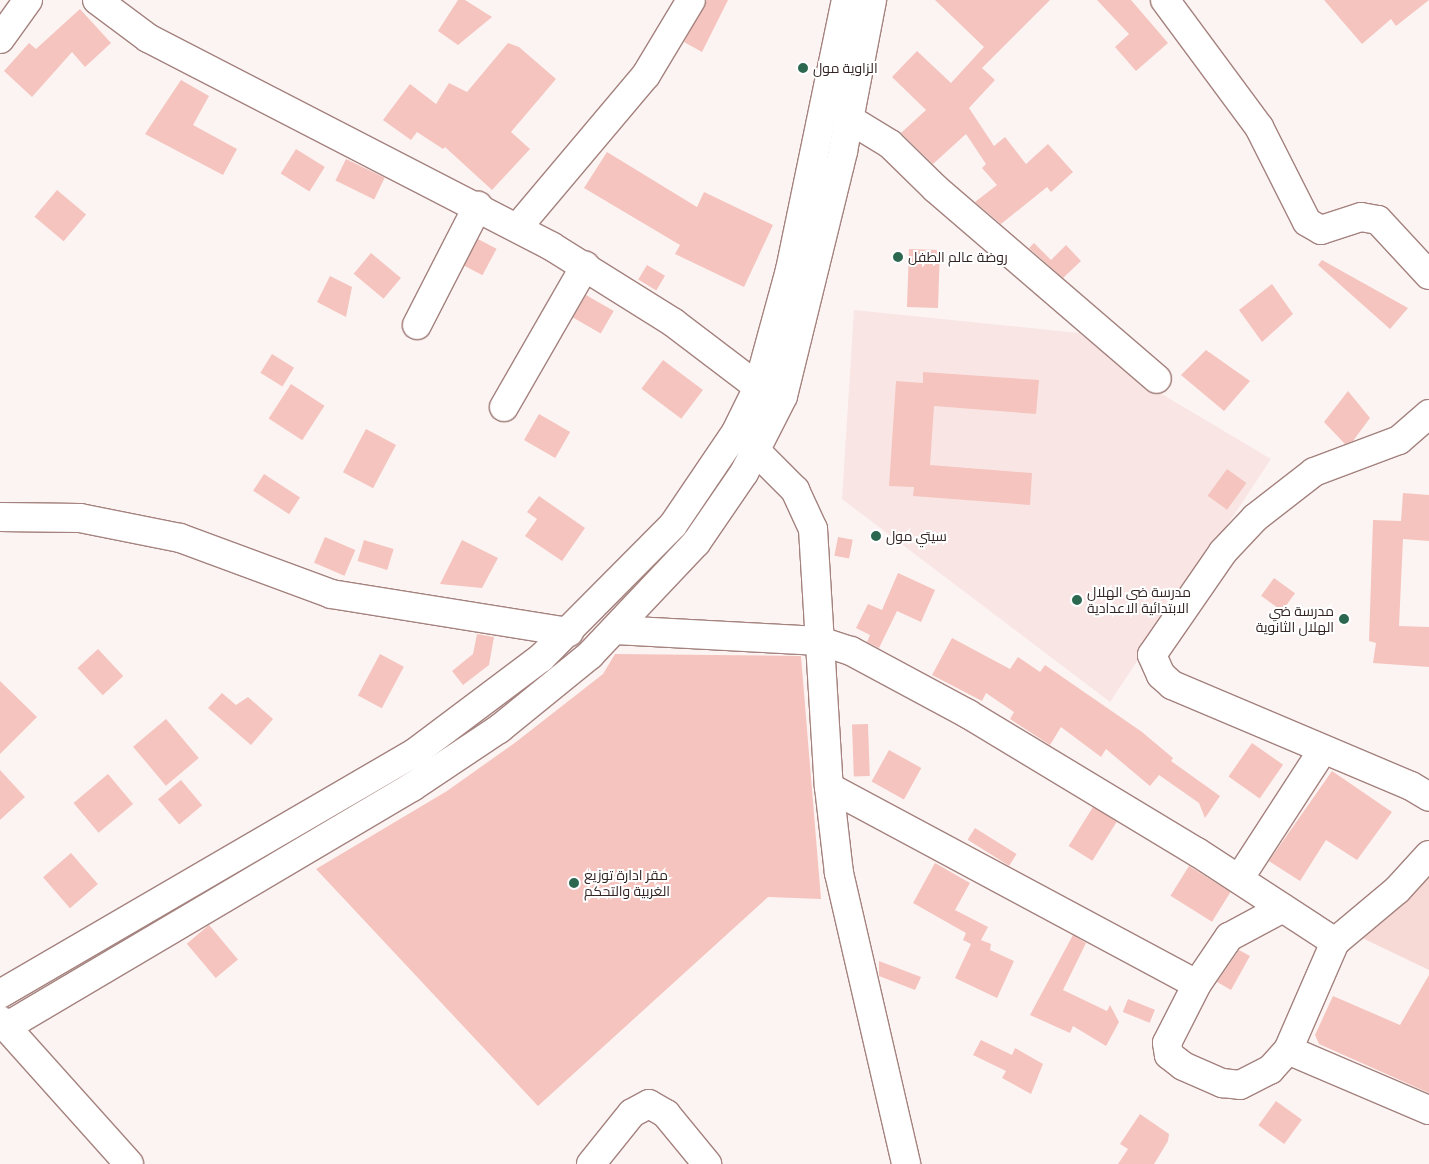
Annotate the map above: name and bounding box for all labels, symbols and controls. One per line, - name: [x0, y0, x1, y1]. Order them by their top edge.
- place label: الزاوية مول: [813, 60, 878, 76]
- marker: الزاوية مول: [797, 62, 809, 74]
- place label: روضة عالم الطفل: [908, 249, 1008, 265]
- marker: روضة عالم الطفل: [892, 251, 904, 263]
- place label: سيتي مول: [886, 528, 947, 544]
- marker: سيتي مول: [870, 530, 882, 542]
- place label: مدرسة ضي الهلال الابتدائية الاعدادية: [1087, 584, 1191, 616]
- marker: مدرسة ضي الهلال الابتدائية الاعدادية: [1071, 594, 1083, 606]
- place label: مدرسة ضي الهلال الثانوية: [1256, 603, 1334, 636]
- marker: مدرسة ضي الهلال الثانوية: [1338, 613, 1350, 625]
- place label: مقر ادارة توزيع الغربية والتحكم: [584, 867, 670, 900]
- marker: مقر ادارة توزيع الغربية والتحكم: [568, 877, 580, 889]

